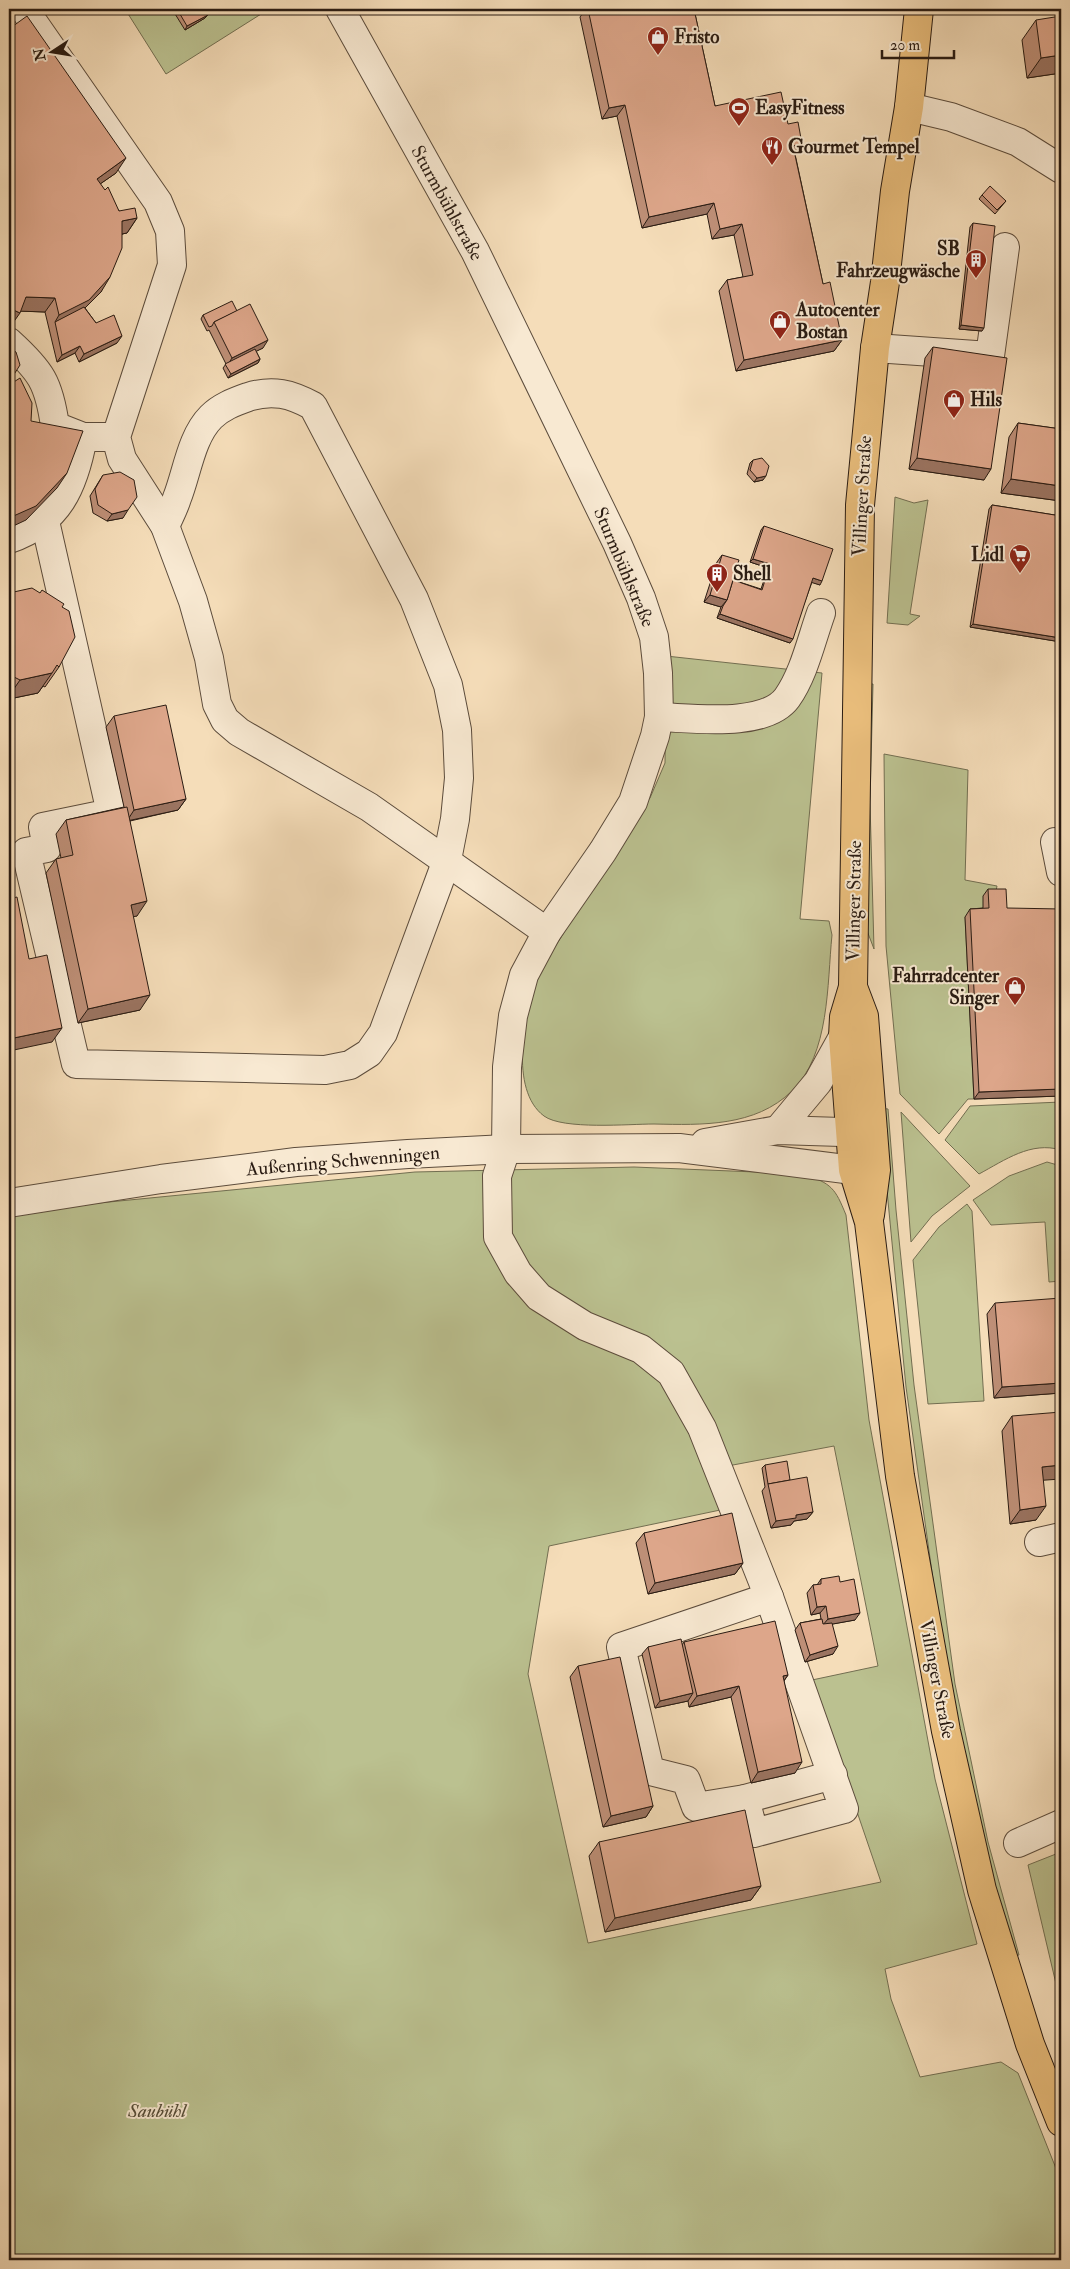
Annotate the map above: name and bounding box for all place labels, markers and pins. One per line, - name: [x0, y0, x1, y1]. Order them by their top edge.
- shop icon: Fristo: [646, 25, 670, 56]
- place label: Fristo: [674, 25, 719, 49]
- sports icon: EasyFitness: [727, 96, 751, 127]
- place label: EasyFitness: [755, 96, 845, 121]
- restaurant icon: Gourmet Tempel: [760, 135, 784, 166]
- place label: Gourmet Tempel: [788, 135, 920, 160]
- place label: SB Fahrzeugwäsche: [836, 237, 960, 284]
- building icon: SB Fahrzeugwäsche: [964, 248, 988, 279]
- place label: Autocenter Bostan: [795, 298, 880, 344]
- shop icon: Autocenter Bostan: [768, 309, 792, 340]
- shop icon: Hils: [942, 388, 966, 419]
- place label: Hils: [970, 388, 1002, 412]
- place label: Lidl: [971, 543, 1004, 567]
- supermarket icon: Lidl: [1008, 543, 1032, 574]
- building icon: Shell: [705, 562, 729, 593]
- place label: Shell: [733, 562, 771, 586]
- place label: Fahrradcenter Singer: [892, 964, 1000, 1011]
- shop icon: Fahrradcenter Singer: [1003, 975, 1027, 1006]

